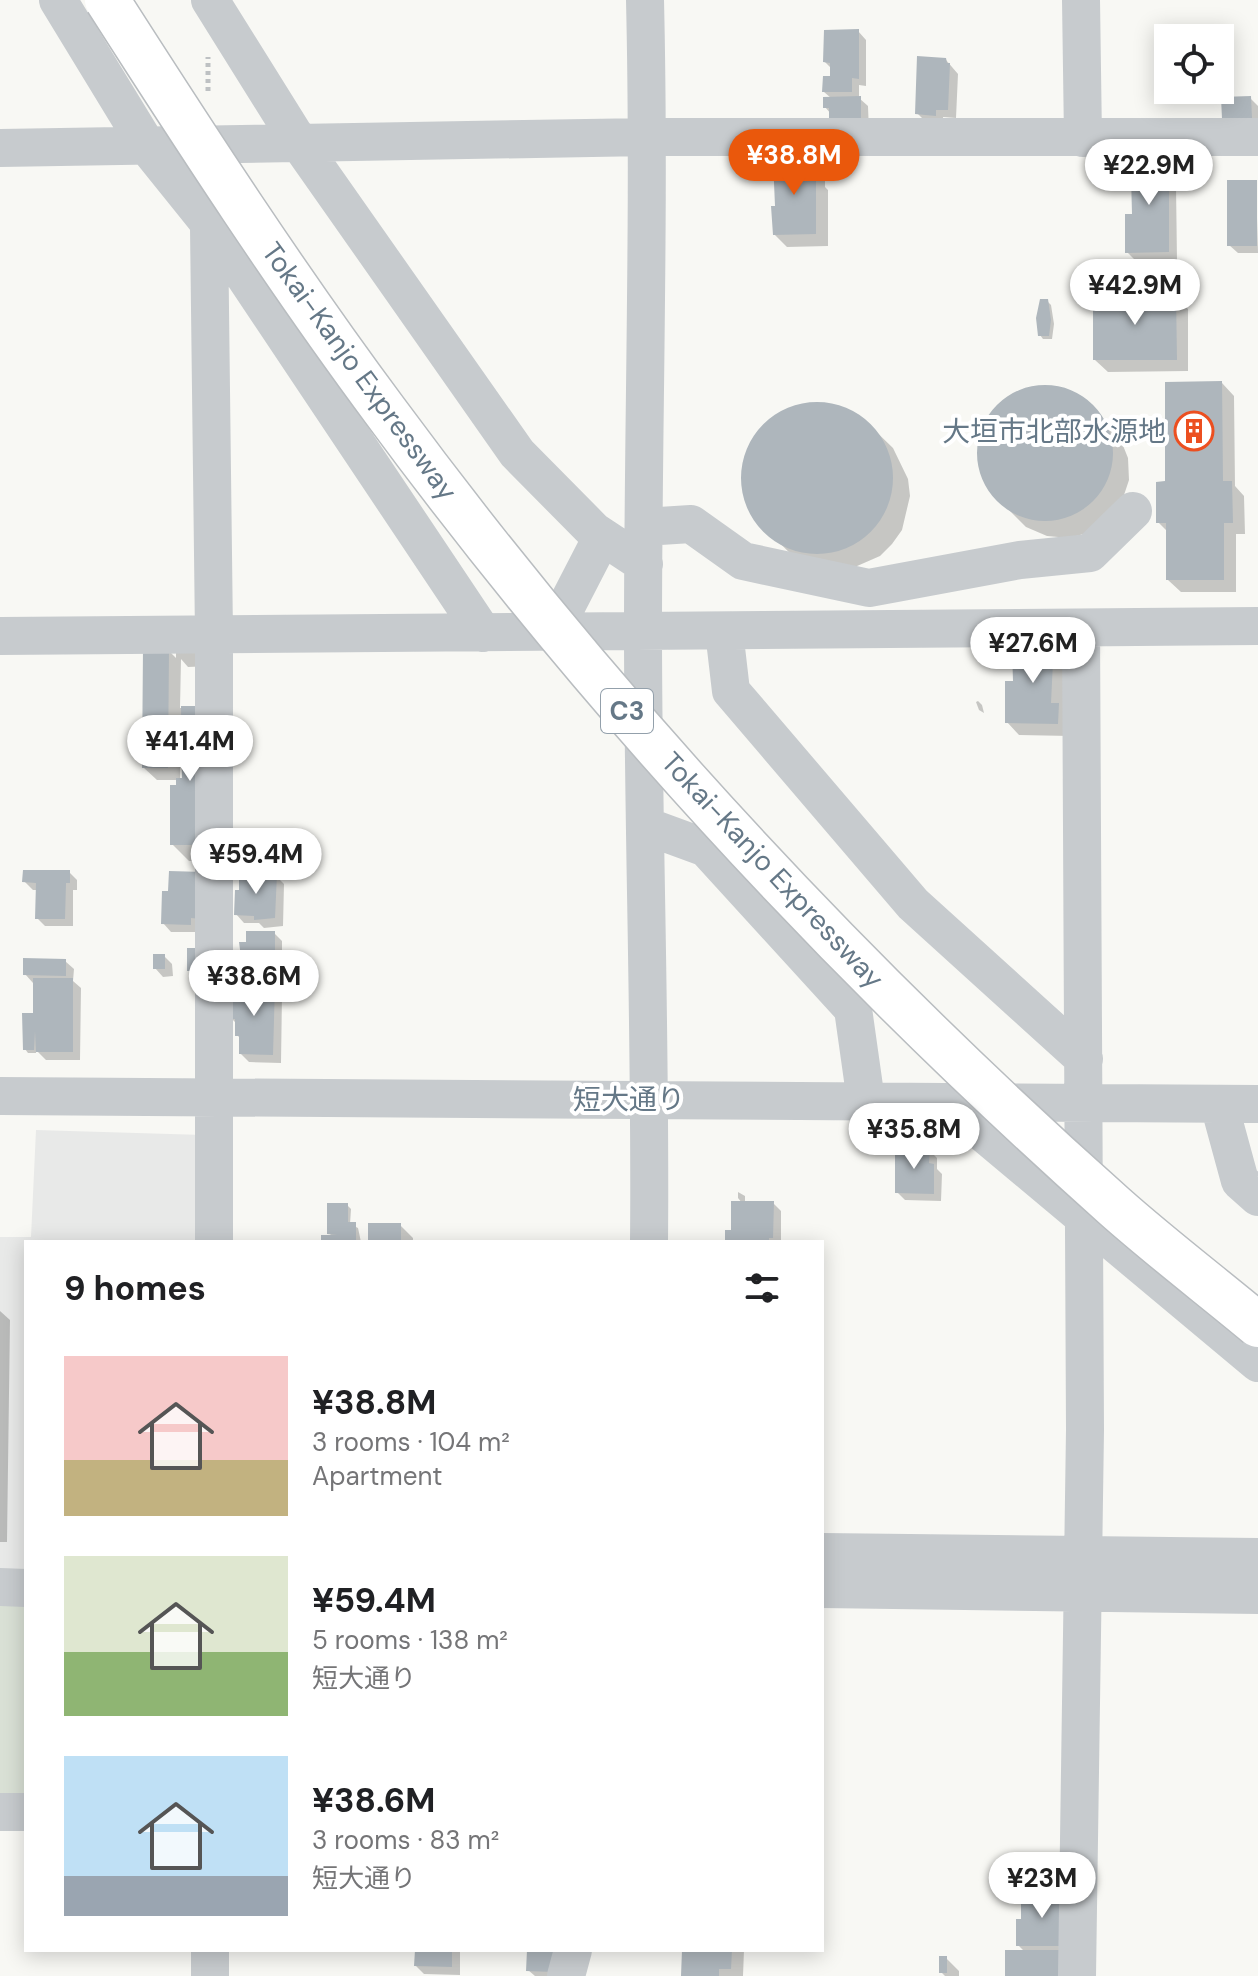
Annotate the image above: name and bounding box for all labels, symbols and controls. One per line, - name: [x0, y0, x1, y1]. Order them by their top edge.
- map controls: [1154, 24, 1234, 104]
- button: locate: [1154, 24, 1234, 104]
- pin: ¥38.8M: [729, 129, 859, 197]
- text: ¥38.8M: [746, 138, 842, 172]
- pin: ¥22.9M: [1084, 139, 1214, 207]
- text: ¥22.9M: [1103, 148, 1195, 182]
- street label: Tokai-Kanjo Expressway: [253, 235, 466, 508]
- pin: ¥42.9M: [1070, 259, 1200, 327]
- text: ¥42.9M: [1088, 268, 1182, 302]
- building icon: 大垣市北部水源地: [1173, 410, 1215, 452]
- place label: 大垣市北部水源地: [942, 413, 1166, 450]
- pin: ¥27.6M: [968, 617, 1098, 685]
- text: ¥27.6M: [988, 626, 1078, 660]
- road number: C3: [601, 689, 653, 733]
- pin: ¥41.4M: [125, 715, 255, 783]
- text: ¥41.4M: [145, 724, 235, 758]
- street label: Tokai-Kanjo Expressway: [653, 744, 892, 997]
- pin: ¥59.4M: [191, 828, 321, 896]
- text: ¥59.4M: [209, 837, 303, 871]
- pin: ¥38.6M: [189, 950, 319, 1018]
- text: ¥38.6M: [207, 959, 301, 993]
- street label: 短大通り: [573, 1081, 685, 1118]
- pin: ¥35.8M: [849, 1103, 979, 1171]
- text: ¥35.8M: [867, 1112, 961, 1146]
- text: 9 homes: [64, 1266, 206, 1311]
- icon: filters: [740, 1266, 784, 1310]
- text: ¥38.8M: [312, 1380, 436, 1425]
- icon: home: [128, 1388, 224, 1484]
- text: 3 rooms · 104 m²: [312, 1425, 510, 1459]
- text: Apartment: [312, 1459, 443, 1493]
- text: ¥59.4M: [312, 1578, 436, 1623]
- icon: home: [128, 1588, 224, 1684]
- text: 5 rooms · 138 m²: [312, 1623, 508, 1657]
- text: 短大通り: [312, 1661, 416, 1695]
- text: ¥38.6M: [312, 1778, 435, 1823]
- icon: home: [128, 1788, 224, 1884]
- text: 3 rooms · 83 m²: [312, 1823, 499, 1857]
- pin: ¥23M: [995, 1852, 1089, 1920]
- text: 短大通り: [312, 1861, 416, 1895]
- text: ¥23M: [1007, 1861, 1077, 1895]

